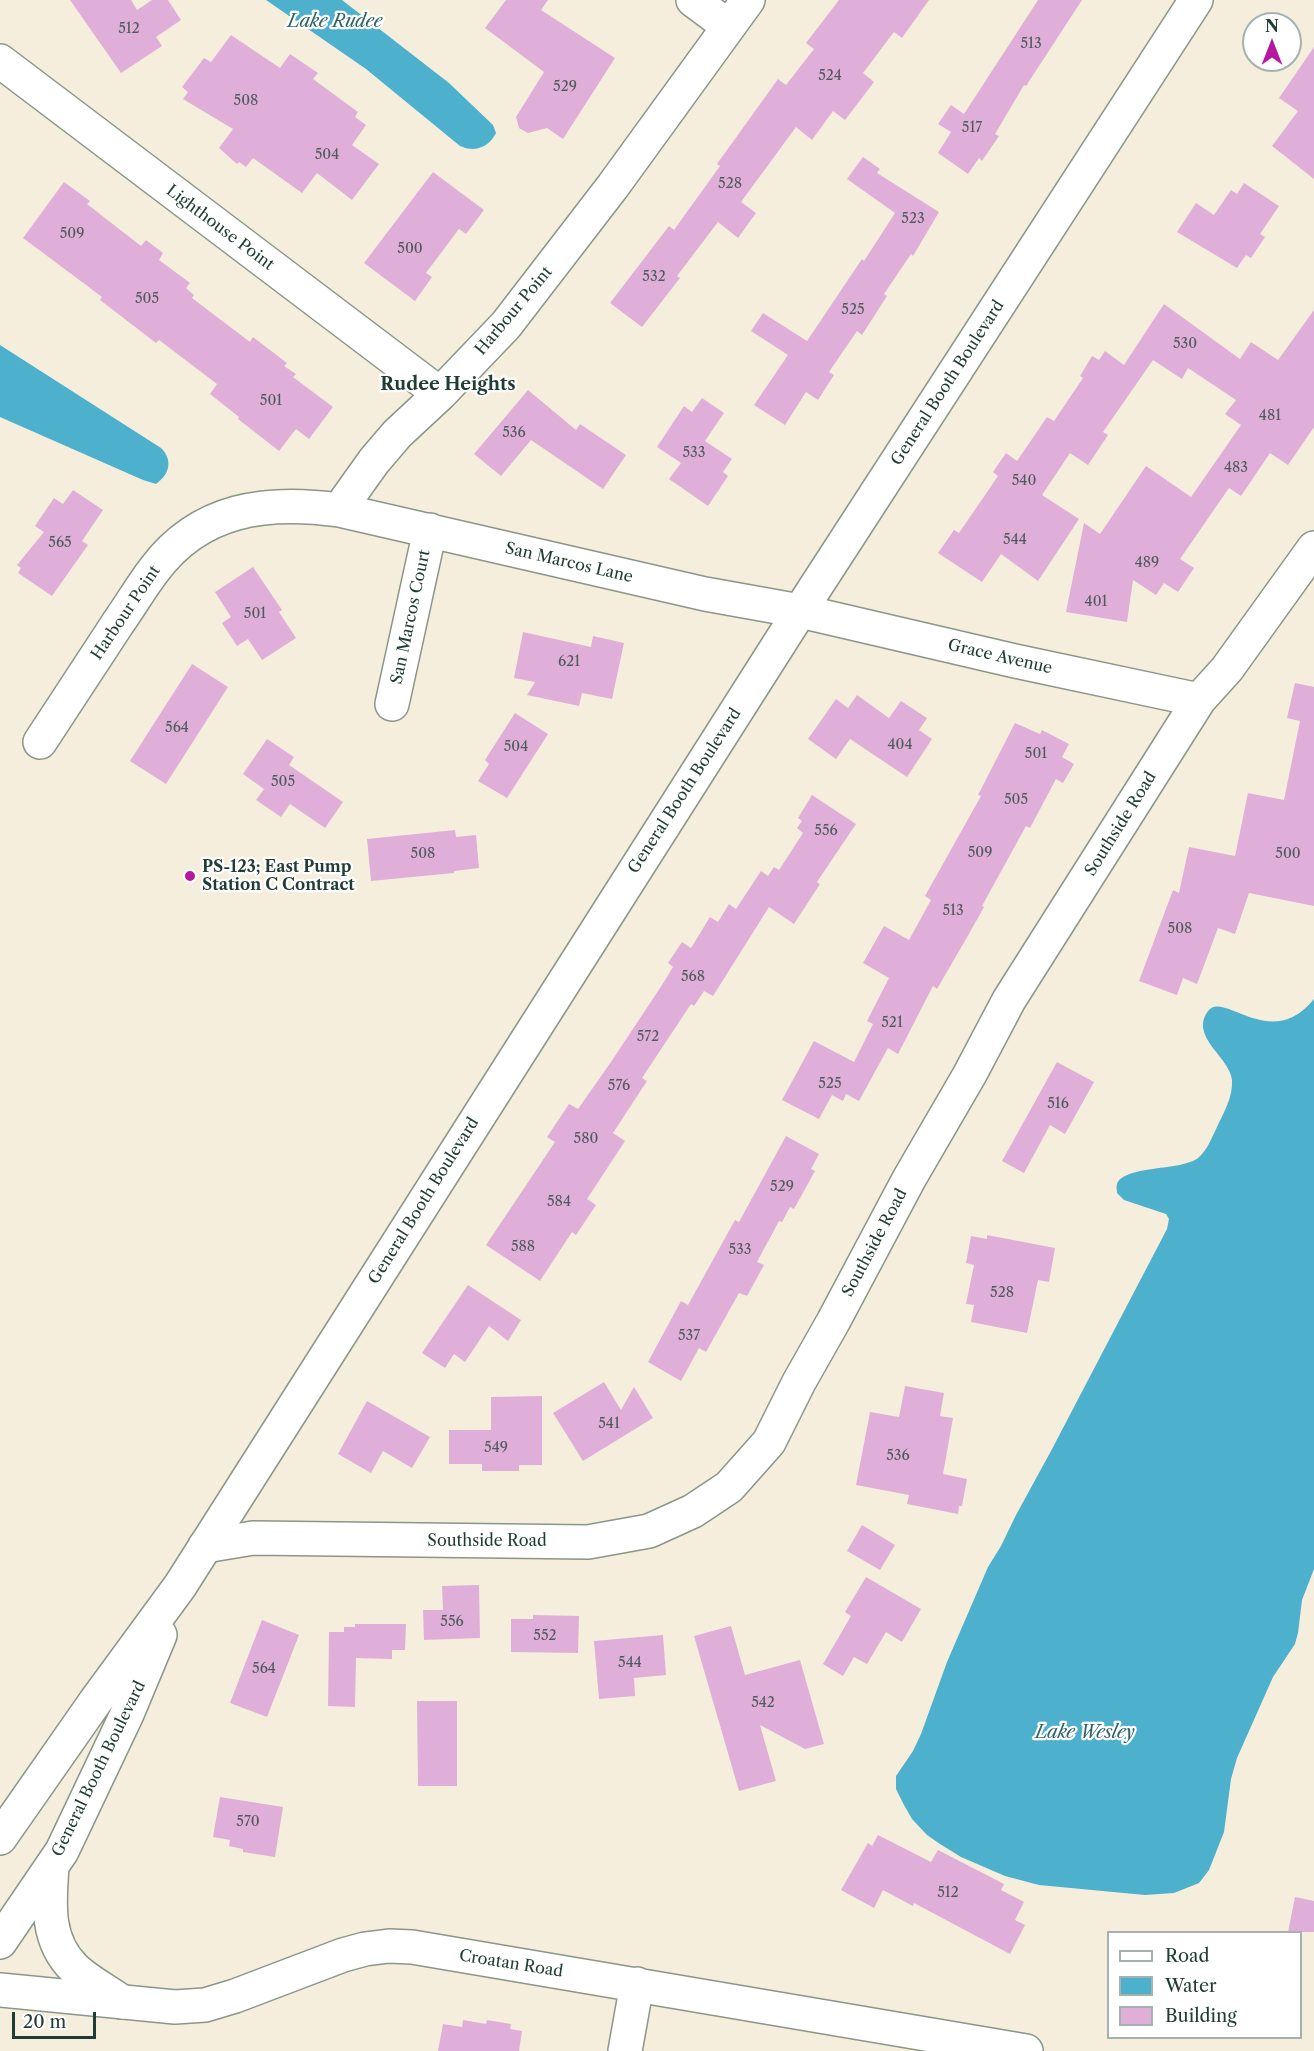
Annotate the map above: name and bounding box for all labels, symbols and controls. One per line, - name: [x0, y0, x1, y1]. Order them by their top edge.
- water label: Lake Rudee: [288, 11, 382, 33]
- north arrow: [1242, 12, 1302, 72]
- text: N: [1265, 16, 1279, 36]
- house number: 512: [118, 21, 140, 37]
- house number: 513: [1020, 36, 1042, 52]
- house number: 524: [818, 68, 842, 84]
- house number: 529: [553, 79, 577, 95]
- house number: 508: [234, 93, 258, 109]
- house number: 517: [962, 120, 982, 136]
- house number: 504: [315, 147, 339, 163]
- house number: 528: [718, 176, 742, 192]
- street label: Lighthouse Point: [162, 181, 278, 275]
- house number: 523: [901, 211, 925, 227]
- house number: 509: [60, 226, 84, 242]
- house number: 500: [397, 241, 423, 257]
- street label: Harbour Point: [471, 263, 557, 359]
- house number: 532: [642, 269, 666, 285]
- house number: 505: [135, 291, 159, 307]
- street label: General Booth Boulevard: [887, 297, 1009, 469]
- house number: 525: [841, 302, 865, 318]
- house number: 530: [1173, 336, 1197, 352]
- district label: Rudee Heights: [380, 374, 516, 396]
- house number: 501: [260, 393, 282, 409]
- house number: 481: [1259, 408, 1281, 424]
- house number: 536: [502, 425, 526, 441]
- house number: 533: [682, 445, 706, 461]
- house number: 483: [1224, 460, 1248, 476]
- house number: 540: [1012, 473, 1036, 489]
- house number: 544: [1003, 532, 1027, 548]
- house number: 565: [48, 535, 72, 551]
- street label: San Marcos Lane: [503, 539, 635, 587]
- street label: San Marcos Court: [387, 548, 435, 686]
- house number: 489: [1135, 555, 1159, 571]
- street label: Harbour Point: [87, 562, 165, 664]
- house number: 401: [1085, 594, 1107, 610]
- house number: 501: [244, 606, 266, 622]
- street label: Grace Avenue: [946, 636, 1054, 678]
- house number: 621: [558, 654, 580, 670]
- street label: General Booth Boulevard: [624, 705, 746, 877]
- house number: 564: [165, 720, 189, 736]
- house number: 404: [887, 737, 913, 753]
- house number: 504: [504, 739, 528, 755]
- house number: 501: [1025, 746, 1047, 762]
- street label: Southside Road: [1081, 768, 1161, 880]
- house number: 505: [271, 774, 295, 790]
- house number: 505: [1004, 792, 1028, 808]
- house number: 556: [814, 823, 838, 839]
- house number: 509: [968, 845, 992, 861]
- house number: 508: [411, 846, 435, 862]
- house number: 500: [1275, 846, 1301, 862]
- place label: PS-123; East Pump Station C Contract: [202, 857, 355, 895]
- marker: PS-123; East Pump Station C Contract: [183, 869, 197, 883]
- house number: 513: [942, 903, 964, 919]
- house number: 508: [1168, 921, 1192, 937]
- house number: 568: [681, 969, 705, 985]
- house number: 521: [881, 1015, 903, 1031]
- house number: 572: [637, 1029, 659, 1045]
- house number: 525: [818, 1076, 842, 1092]
- house number: 576: [608, 1078, 630, 1094]
- house number: 516: [1047, 1096, 1069, 1112]
- street label: General Booth Boulevard: [365, 1114, 483, 1288]
- house number: 580: [574, 1131, 598, 1147]
- house number: 529: [770, 1179, 794, 1195]
- street label: Southside Road: [839, 1186, 911, 1300]
- house number: 584: [547, 1194, 571, 1210]
- house number: 588: [511, 1239, 535, 1255]
- house number: 533: [728, 1242, 752, 1258]
- house number: 528: [990, 1285, 1014, 1301]
- house number: 537: [678, 1328, 700, 1344]
- house number: 541: [598, 1416, 620, 1432]
- house number: 549: [484, 1440, 508, 1456]
- house number: 536: [886, 1448, 910, 1464]
- street label: Southside Road: [427, 1531, 547, 1551]
- house number: 556: [440, 1614, 464, 1630]
- house number: 552: [533, 1628, 557, 1644]
- house number: 544: [618, 1655, 642, 1671]
- house number: 564: [252, 1661, 276, 1677]
- street label: General Booth Boulevard: [48, 1678, 150, 1860]
- house number: 542: [751, 1695, 775, 1711]
- water label: Lake Wesley: [1035, 1722, 1135, 1744]
- house number: 570: [236, 1814, 260, 1830]
- house number: 512: [937, 1885, 959, 1901]
- legend: [1107, 1931, 1302, 2039]
- text: Road: [1165, 1945, 1210, 1967]
- street label: Croatan Road: [458, 1946, 564, 1982]
- text: Water: [1165, 1975, 1217, 1997]
- scale bar: [15, 2000, 99, 2038]
- text: Building: [1165, 2005, 1237, 2027]
- text: 20 m: [23, 2011, 66, 2033]

